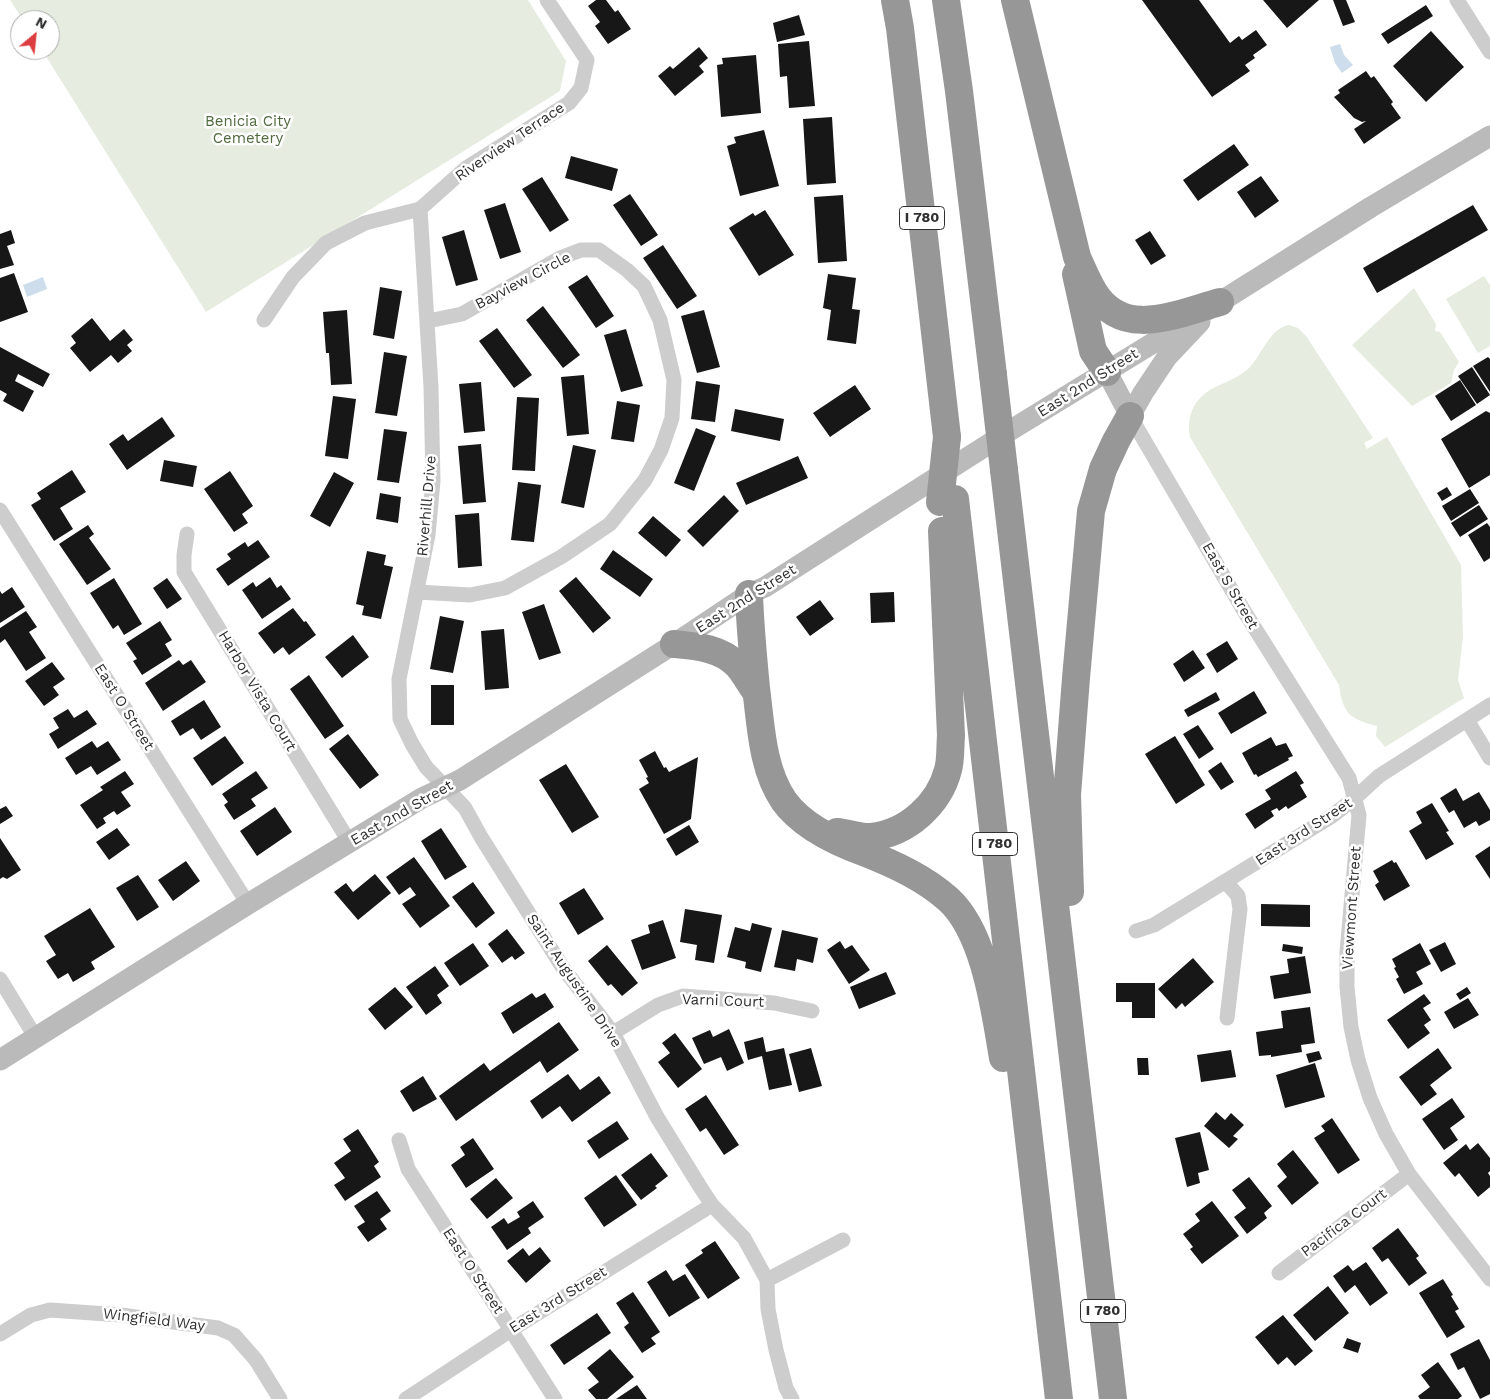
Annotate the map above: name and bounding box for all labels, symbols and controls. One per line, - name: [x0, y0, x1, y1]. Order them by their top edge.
- north arrow: [10, 10, 60, 60]
- text: N: [33, 13, 50, 32]
- street label: Riverview Terrace: [452, 99, 568, 185]
- park label: Benicia City Cemetery: [205, 113, 291, 148]
- road number: I 780: [900, 207, 944, 230]
- street label: Bayview Circle: [472, 248, 574, 314]
- street label: East 2nd Street: [1034, 345, 1142, 421]
- street label: Riverhill Drive: [414, 455, 440, 557]
- street label: East S Street: [1198, 539, 1262, 633]
- street label: East 2nd Street: [692, 561, 800, 637]
- street label: Harbor Vista Court: [214, 628, 300, 754]
- street label: East O Street: [90, 660, 158, 754]
- street label: East 2nd Street: [348, 776, 456, 850]
- street label: East 3rd Street: [1252, 794, 1356, 870]
- road number: I 780: [972, 832, 1018, 856]
- street label: Viewmont Street: [1339, 846, 1365, 970]
- street label: Saint Augustine Drive: [523, 911, 625, 1051]
- street label: Varni Court: [682, 991, 764, 1011]
- street label: Pacifica Court: [1298, 1185, 1390, 1261]
- street label: East O Street: [439, 1225, 507, 1317]
- street label: East 3rd Street: [506, 1263, 610, 1337]
- road number: I 780: [1080, 1300, 1126, 1322]
- street label: Wingfield Way: [102, 1305, 206, 1335]

